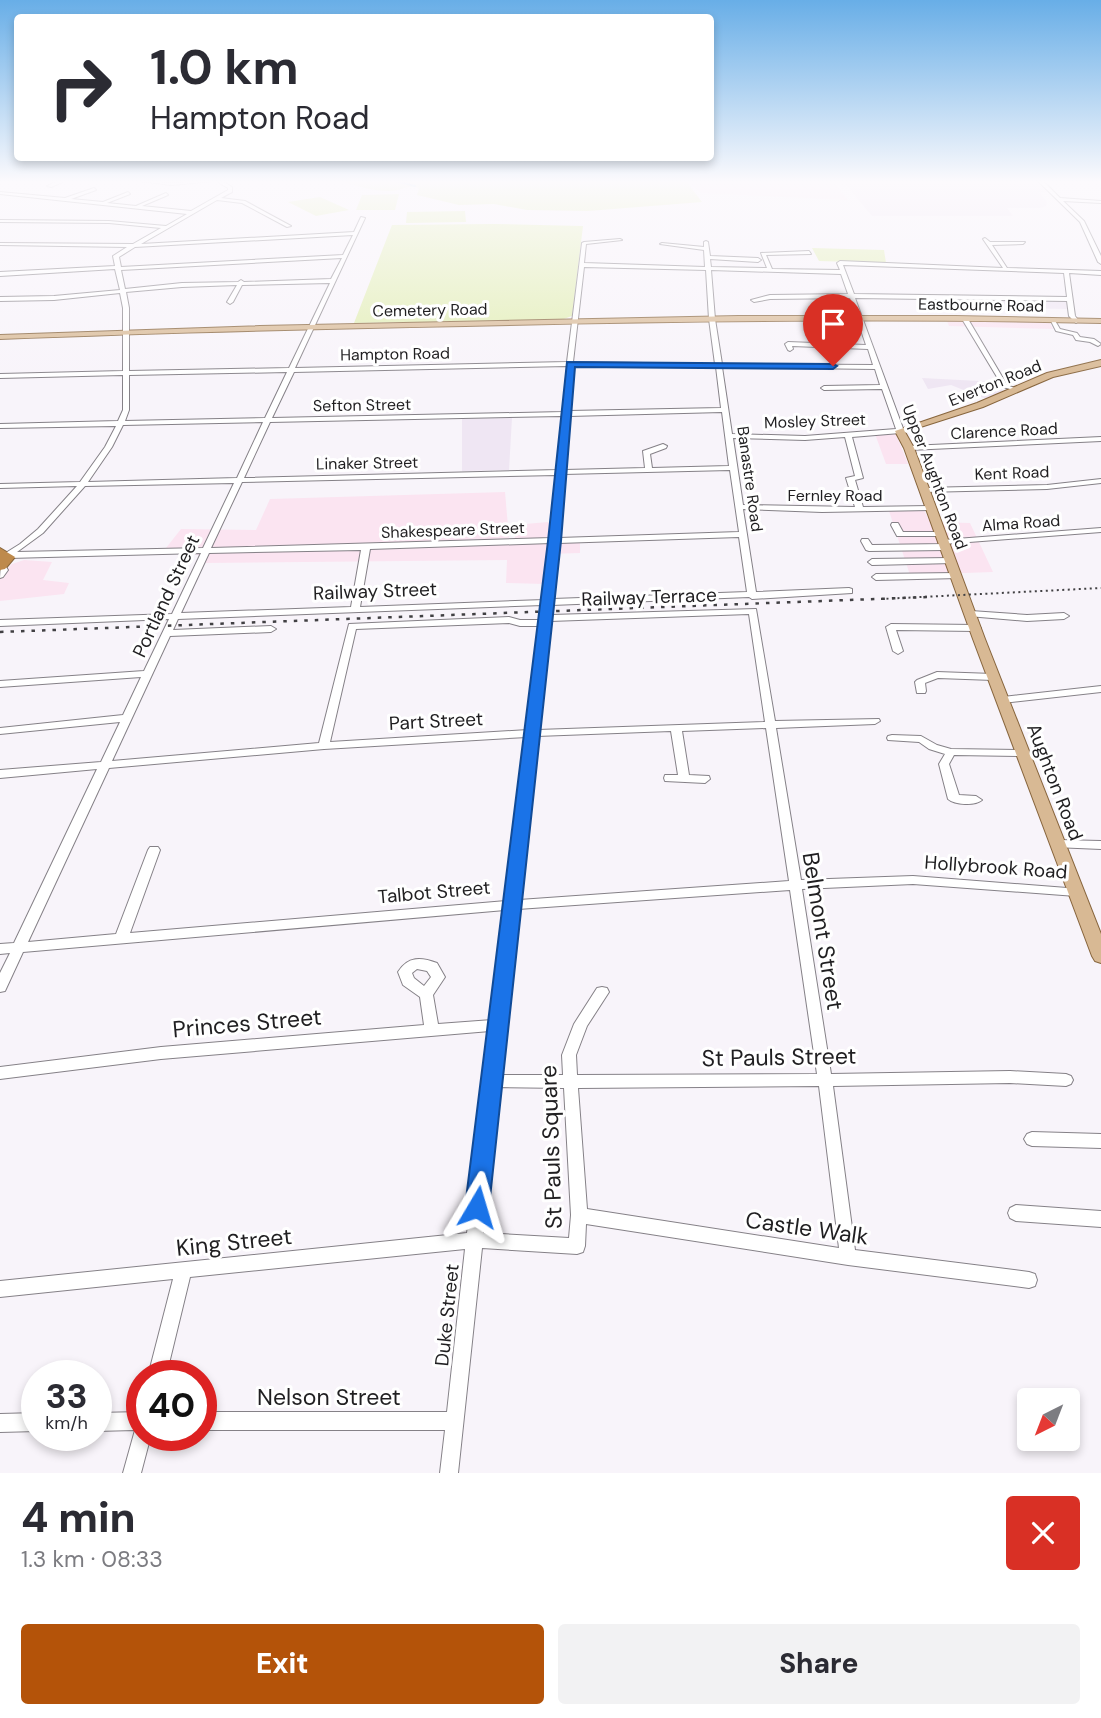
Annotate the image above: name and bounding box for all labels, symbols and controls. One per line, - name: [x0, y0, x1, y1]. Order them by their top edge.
- text: 1.0 km: [150, 35, 299, 99]
- icon: right: [35, 42, 126, 133]
- text: Hampton Road: [150, 97, 370, 139]
- street label: Eastbourne Road: [918, 293, 1044, 317]
- pin: [803, 294, 863, 366]
- street label: Cemetery Road: [372, 298, 488, 322]
- icon: arrive: [814, 305, 852, 343]
- street label: Hampton Road: [340, 343, 450, 365]
- street label: Everton Road: [945, 355, 1045, 411]
- street label: Sefton Street: [313, 394, 411, 416]
- street label: Upper Aughton Road: [898, 401, 972, 553]
- street label: Mosley Street: [764, 409, 866, 433]
- street label: Clarence Road: [950, 418, 1058, 444]
- street label: Banastre Road: [732, 425, 768, 533]
- street label: Linaker Street: [316, 452, 418, 474]
- street label: Kent Road: [974, 461, 1050, 485]
- street label: Fernley Road: [787, 485, 883, 506]
- street label: Alma Road: [981, 510, 1061, 536]
- street label: Shakespeare Street: [381, 517, 525, 543]
- street label: Portland Street: [127, 531, 205, 661]
- street label: Railway Street: [313, 576, 437, 606]
- street label: Railway Terrace: [581, 582, 717, 612]
- street label: Part Street: [388, 706, 484, 736]
- street label: Aughton Road: [1021, 720, 1089, 844]
- street label: Belmont Street: [796, 850, 850, 1012]
- street label: Hollybrook Road: [924, 850, 1068, 884]
- street label: Talbot Street: [377, 875, 491, 909]
- street label: Princes Street: [171, 1002, 323, 1044]
- street label: St Pauls Street: [701, 1041, 857, 1073]
- street label: St Pauls Square: [533, 1064, 569, 1230]
- position arrow: [440, 1170, 514, 1244]
- street label: Castle Walk: [744, 1205, 871, 1252]
- street label: King Street: [175, 1221, 293, 1263]
- street label: Duke Street: [429, 1263, 465, 1367]
- speed limit sign: 40: [126, 1360, 217, 1451]
- text: 33: [45, 1373, 88, 1419]
- street label: Nelson Street: [257, 1382, 401, 1412]
- north arrow: [1017, 1388, 1080, 1451]
- map controls: [1017, 1388, 1080, 1451]
- text: km/h: [45, 1411, 88, 1435]
- text: 4 min: [21, 1490, 136, 1545]
- button: close: [1006, 1496, 1080, 1570]
- text: 1.3 km · 08:33: [21, 1544, 163, 1574]
- button: Exit: [21, 1624, 544, 1704]
- button: Share: [558, 1624, 1080, 1704]

